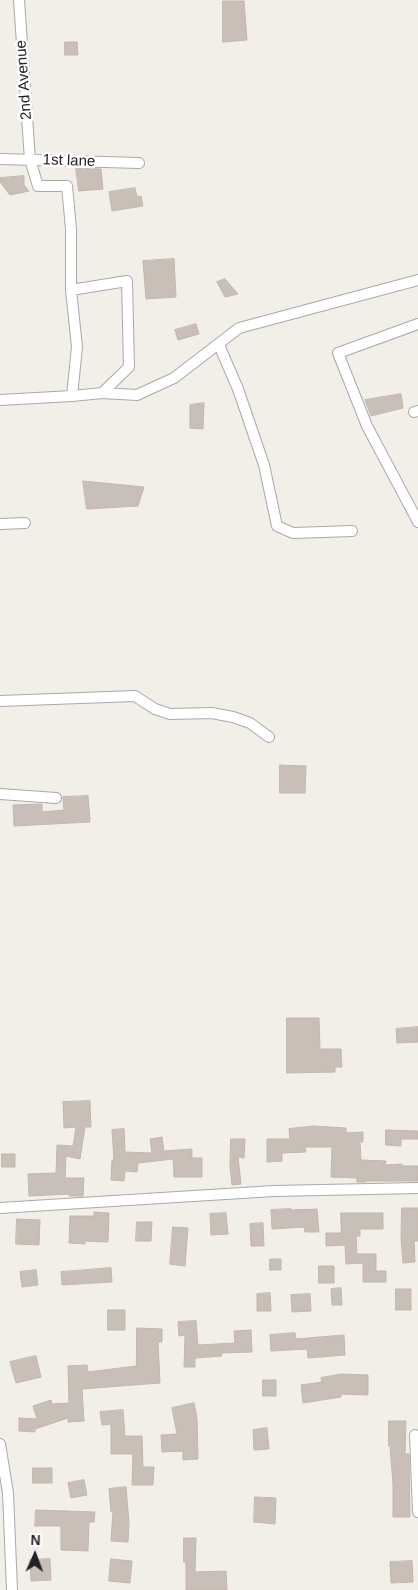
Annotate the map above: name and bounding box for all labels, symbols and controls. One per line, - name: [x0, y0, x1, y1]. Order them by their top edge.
- street label: 2nd Avenue: [12, 40, 36, 120]
- street label: 1st lane: [42, 151, 96, 171]
- north arrow: [10, 1530, 60, 1580]
- text: N: [30, 1532, 41, 1548]

